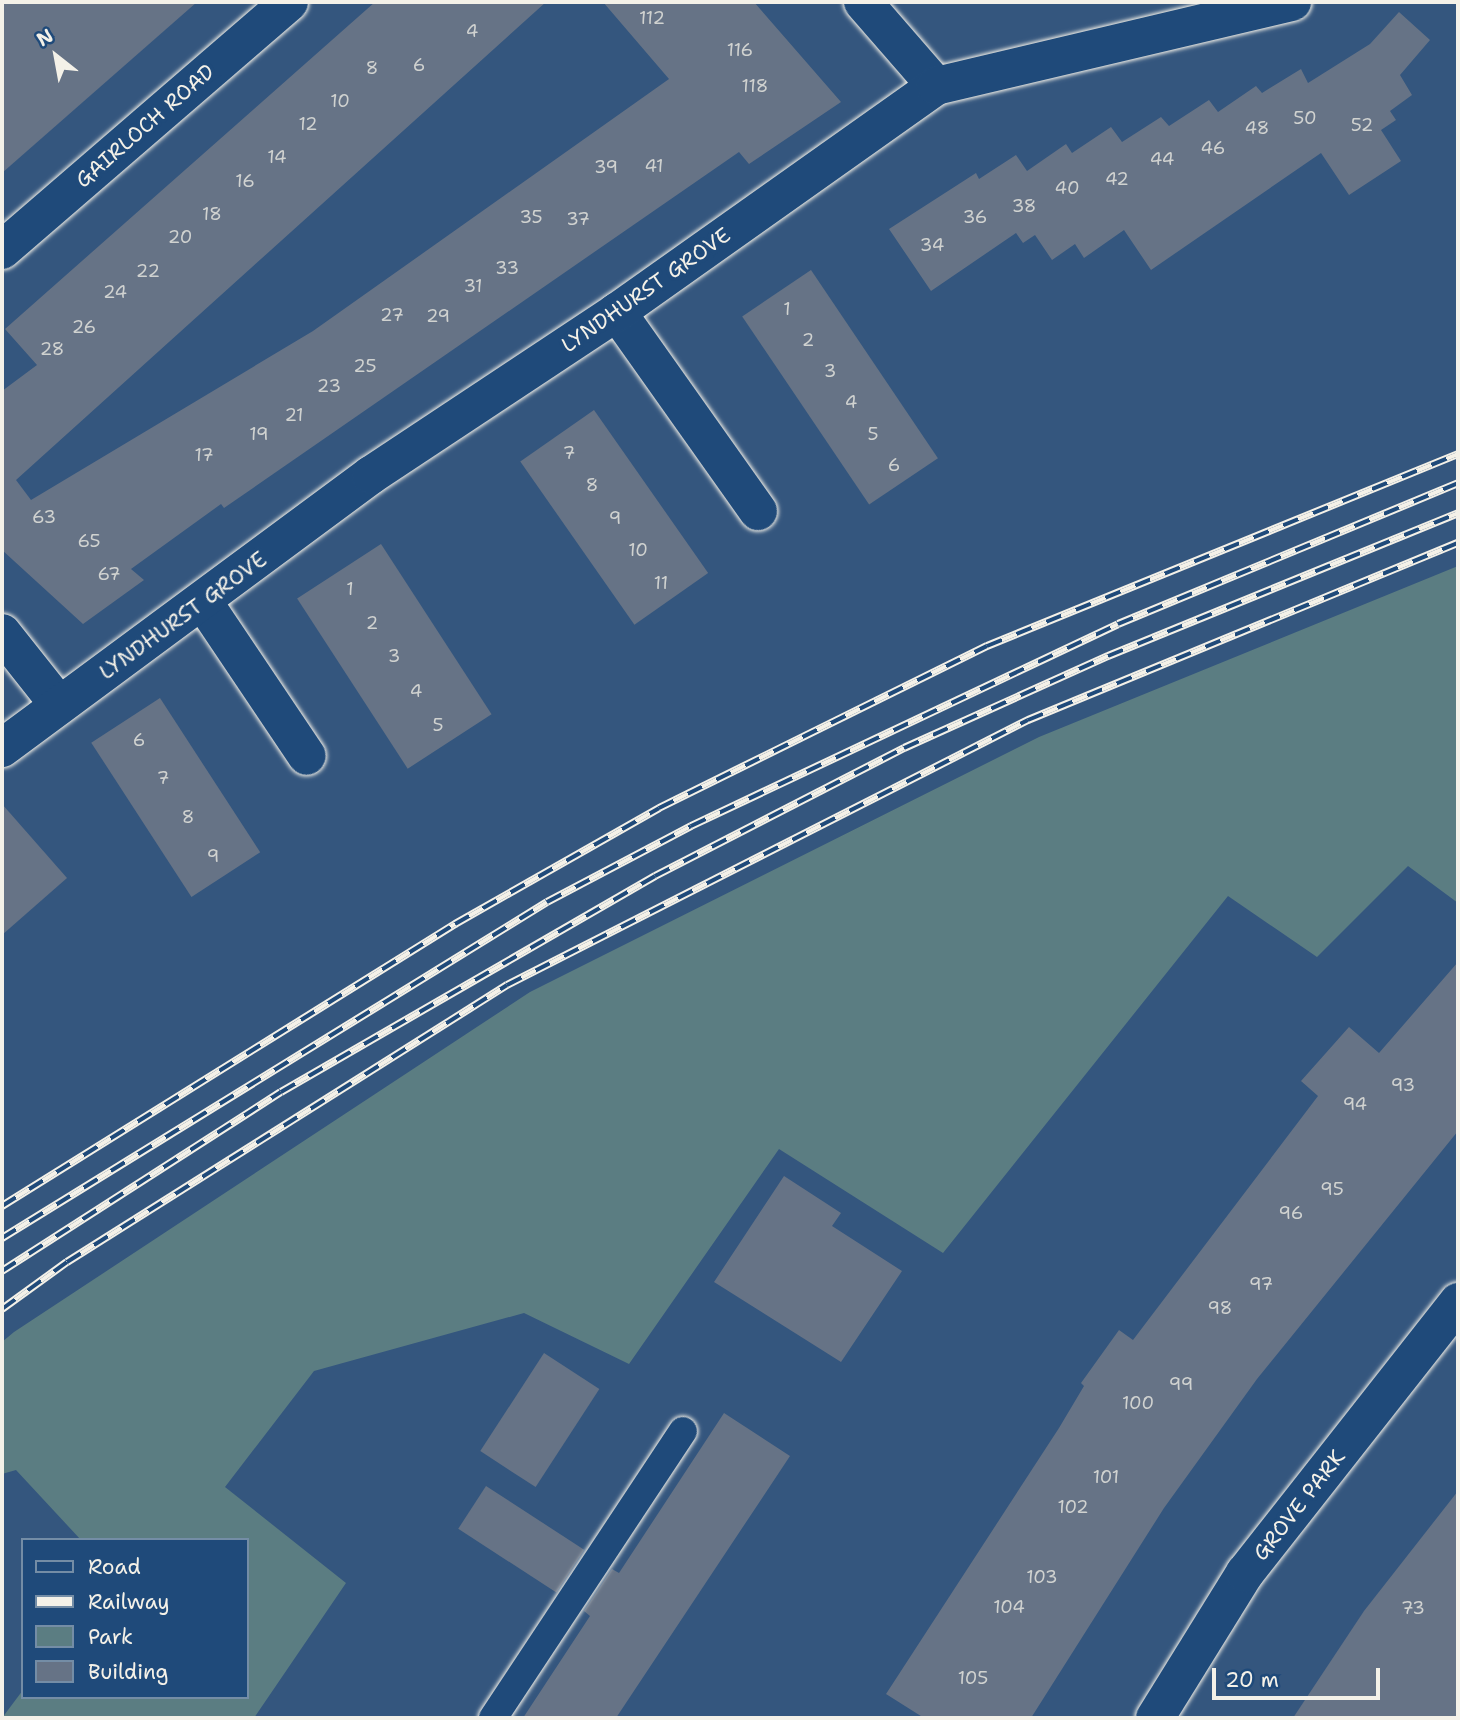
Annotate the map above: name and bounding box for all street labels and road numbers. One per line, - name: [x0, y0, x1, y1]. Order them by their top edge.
- street label: GAIRLOCH ROAD: [70, 59, 220, 193]
- street label: LYNDHURST GROVE: [557, 222, 735, 358]
- street label: LYNDHURST GROVE: [94, 547, 272, 685]
- street label: GROVE PARK: [1248, 1444, 1350, 1566]

